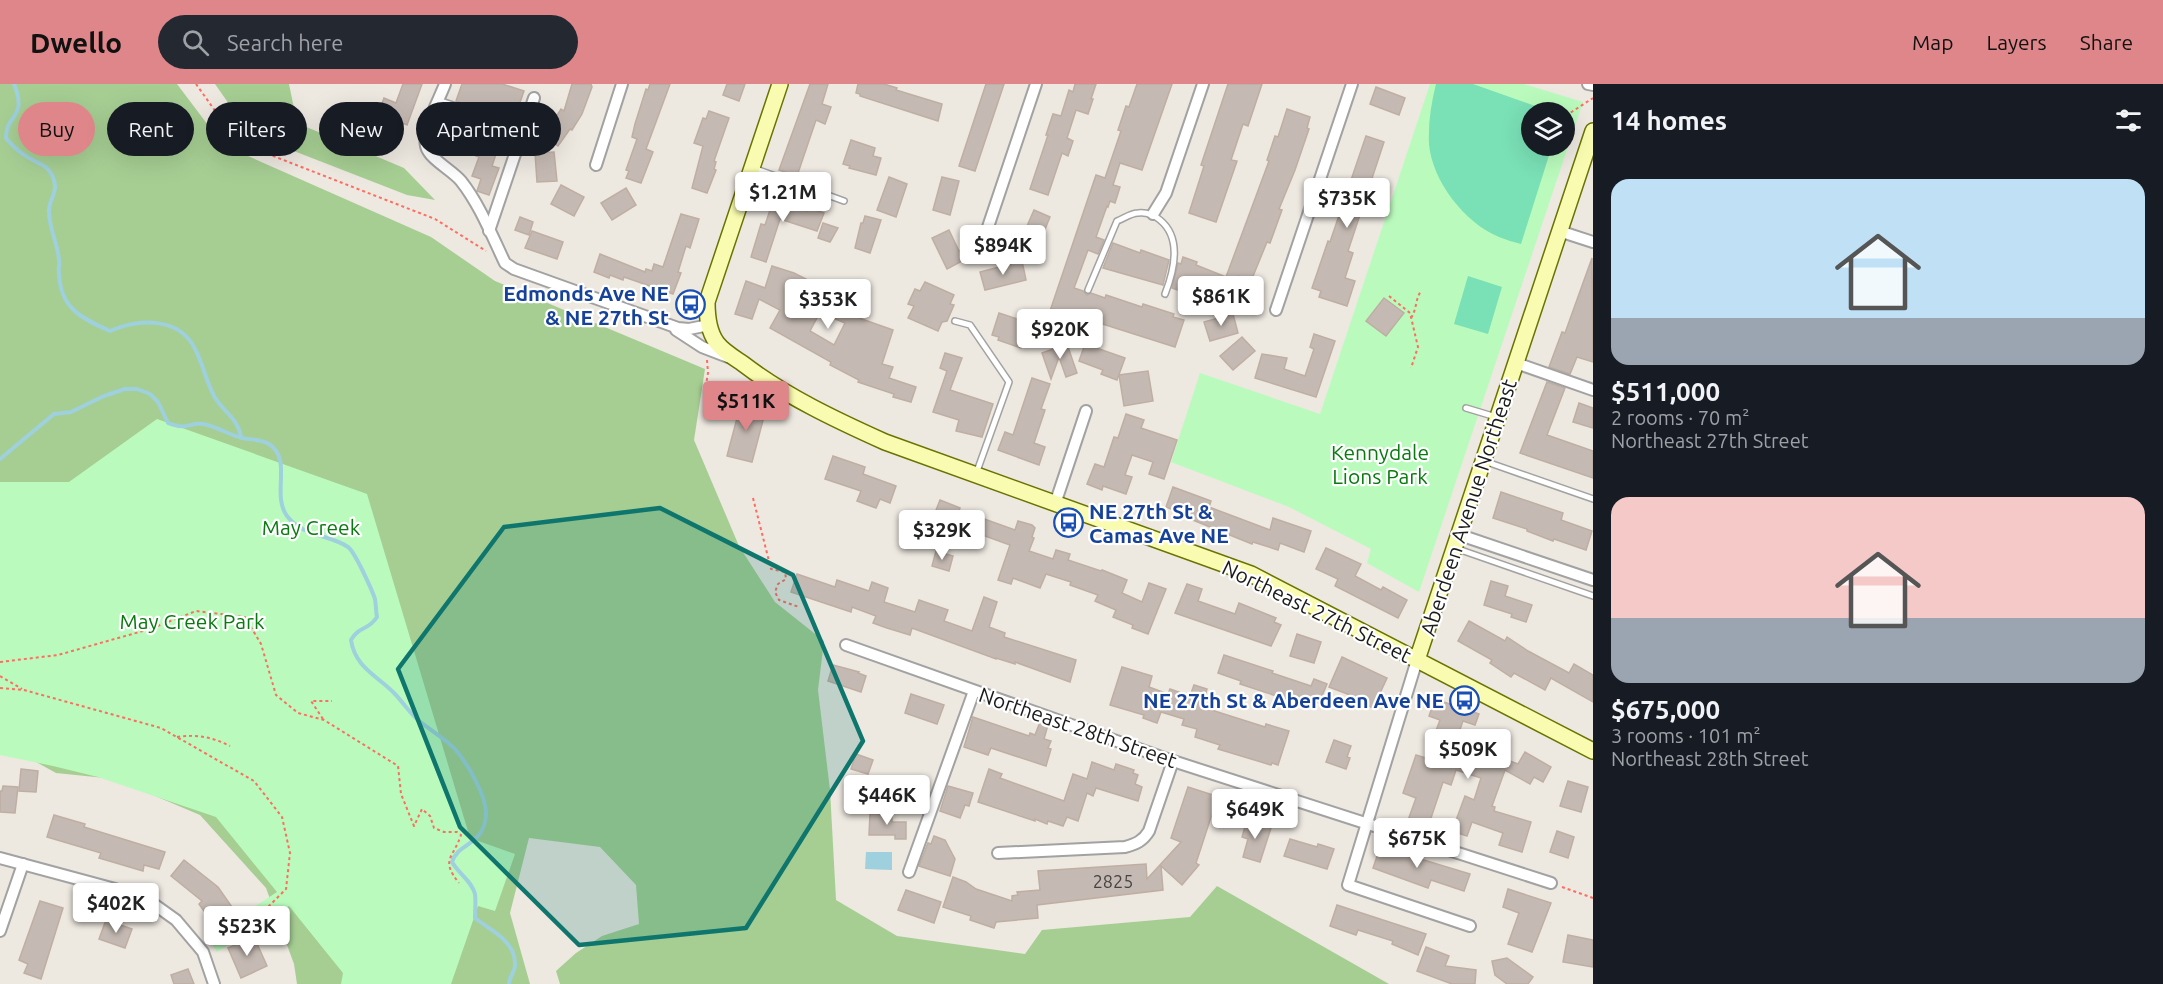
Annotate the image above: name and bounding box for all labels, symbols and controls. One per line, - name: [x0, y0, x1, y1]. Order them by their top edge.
- search box: [158, 15, 578, 69]
- icon: search: [179, 26, 212, 59]
- text: Dwello: [30, 27, 122, 58]
- text: Search here: [227, 30, 343, 55]
- text: Map: [1912, 30, 1953, 54]
- text: Layers: [1986, 30, 2047, 54]
- text: Share: [2080, 30, 2133, 54]
- chip: Buy: [18, 102, 95, 156]
- chip: Rent: [107, 102, 194, 156]
- chip: Filters: [206, 102, 307, 156]
- chip: New: [319, 102, 404, 156]
- chip: Apartment: [416, 102, 561, 156]
- map controls: [1521, 102, 1575, 156]
- button: layers: [1521, 102, 1575, 156]
- icon: filters: [2112, 104, 2145, 137]
- text: 14 homes: [1611, 106, 1727, 135]
- pin: $1.21M: [734, 172, 832, 223]
- pin: $735K: [1305, 178, 1389, 229]
- text: $1.21M: [749, 180, 817, 203]
- text: $735K: [1318, 186, 1376, 209]
- icon: home: [1824, 218, 1932, 326]
- pin: $894K: [961, 225, 1045, 276]
- text: $894K: [974, 233, 1032, 256]
- pin: $861K: [1179, 276, 1263, 327]
- pin: $353K: [786, 279, 870, 330]
- place label: Edmonds Ave NE & NE 27th St: [503, 281, 669, 329]
- text: $861K: [1192, 284, 1250, 307]
- text: $353K: [799, 287, 857, 310]
- bus stop icon: Edmonds Ave NE & NE 27th St: [674, 289, 706, 321]
- pin: $920K: [1018, 309, 1102, 360]
- text: $920K: [1031, 317, 1089, 340]
- street label: Aberdeen Avenue Northeast: [1415, 376, 1521, 638]
- text: $511,000: [1611, 377, 1720, 406]
- pin: $511K: [704, 381, 788, 432]
- text: $511K: [717, 389, 775, 412]
- text: 2 rooms · 70 m²: [1611, 406, 1749, 429]
- text: Northeast 27th Street: [1611, 429, 1809, 452]
- park label: Kennydale Lions Park: [1331, 440, 1429, 488]
- place label: NE 27th St & Camas Ave NE: [1089, 499, 1229, 547]
- bus stop icon: NE 27th St & Camas Ave NE: [1052, 507, 1084, 539]
- pin: $329K: [900, 510, 984, 561]
- park label: May Creek: [262, 515, 361, 539]
- text: $329K: [913, 518, 971, 541]
- icon: home: [1824, 536, 1932, 644]
- street label: Northeast 27th Street: [1219, 555, 1415, 667]
- park label: May Creek Park: [119, 609, 265, 633]
- street label: Northeast 28th Street: [976, 682, 1180, 772]
- bus stop icon: NE 27th St & Aberdeen Ave NE: [1449, 684, 1481, 716]
- place label: NE 27th St & Aberdeen Ave NE: [1143, 688, 1444, 712]
- text: $675,000: [1611, 695, 1720, 724]
- text: 3 rooms · 101 m²: [1611, 724, 1761, 747]
- pin: $509K: [1426, 729, 1510, 780]
- text: $509K: [1439, 737, 1497, 760]
- text: Northeast 28th Street: [1611, 747, 1809, 770]
- pin: $446K: [845, 775, 929, 826]
- text: $446K: [858, 783, 916, 806]
- pin: $649K: [1213, 789, 1297, 840]
- text: $649K: [1226, 797, 1284, 820]
- pin: $675K: [1375, 818, 1459, 869]
- text: $675K: [1388, 826, 1446, 849]
- house number: 2825: [1093, 871, 1133, 891]
- pin: $402K: [74, 883, 158, 934]
- text: $402K: [87, 891, 145, 914]
- pin: $523K: [205, 906, 289, 957]
- text: $523K: [218, 914, 276, 937]

